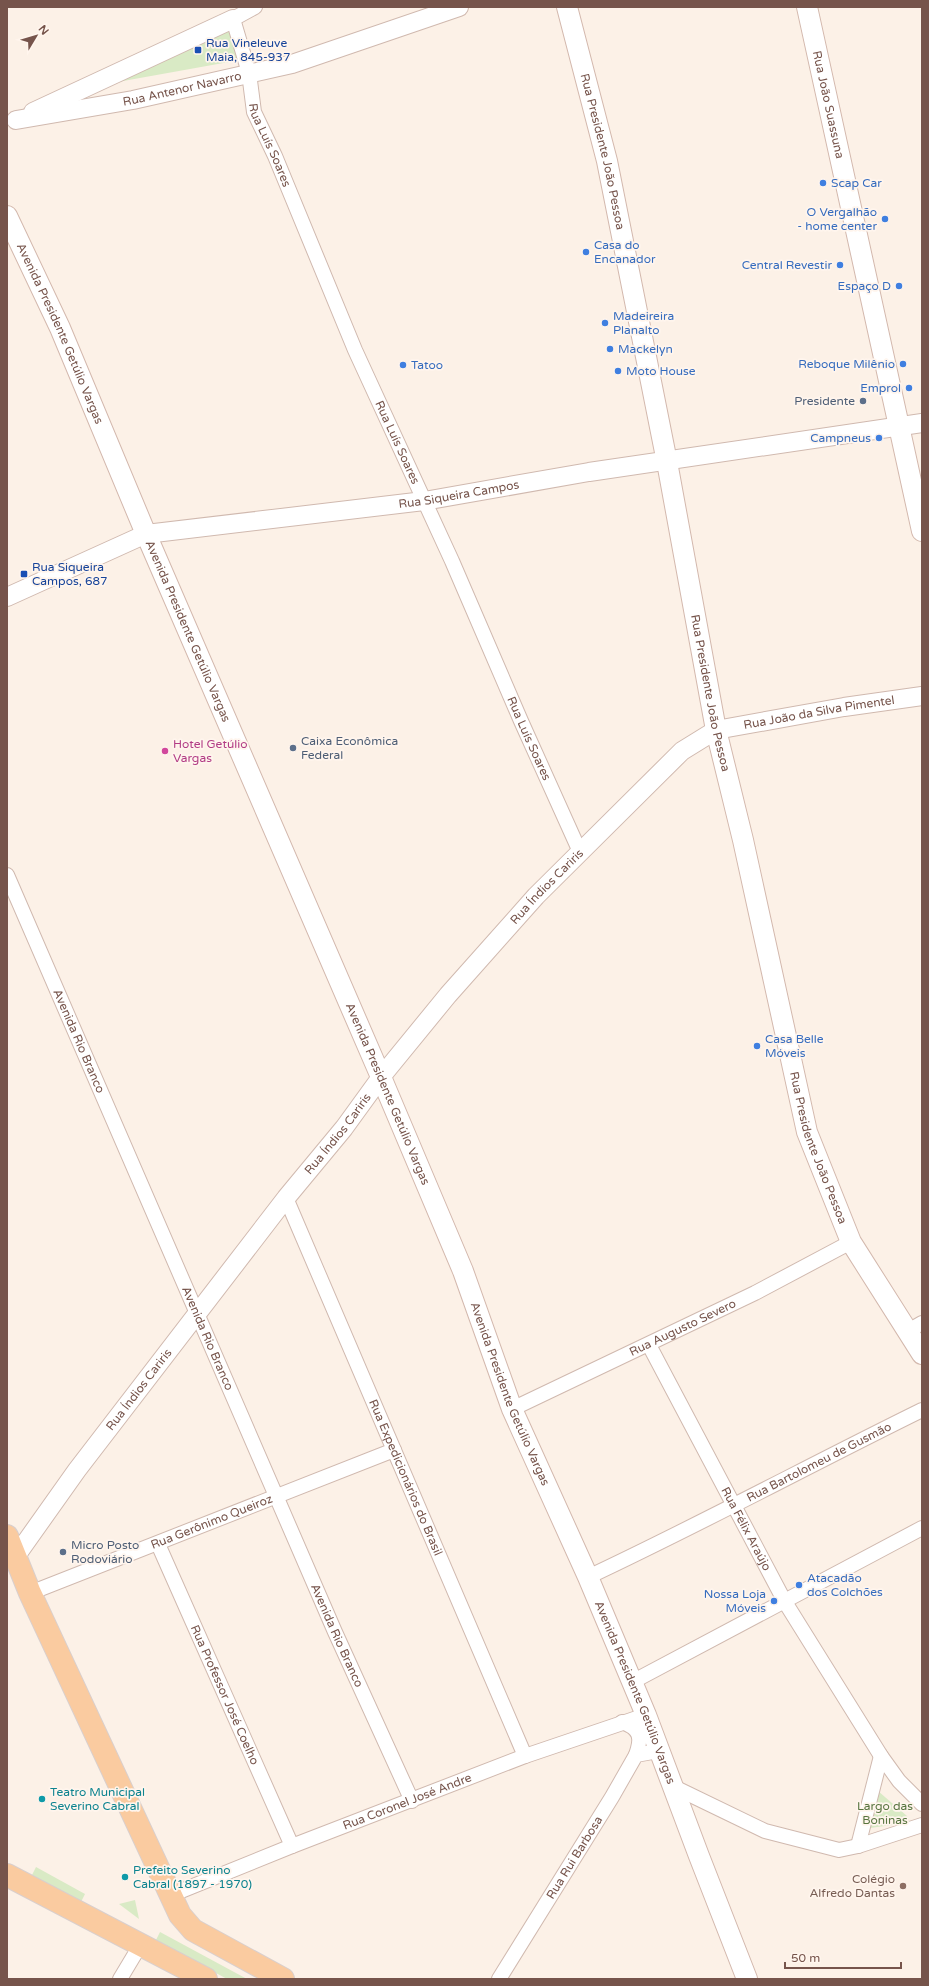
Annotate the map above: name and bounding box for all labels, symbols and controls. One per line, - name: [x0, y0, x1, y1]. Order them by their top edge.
- north arrow: [16, 16, 56, 56]
- text: N: [36, 23, 51, 38]
- place label: Rua Vineleuve Maia, 845-937: [206, 36, 290, 64]
- marker: Rua Vineleuve Maia, 845-937: [193, 45, 203, 55]
- street label: Rua João Suassuna: [810, 49, 847, 160]
- street label: Rua Antenor Navarro: [122, 69, 243, 109]
- street label: Rua Presidente João Pessoa: [578, 72, 628, 231]
- street label: Rua Luís Soares: [246, 102, 294, 189]
- place label: Scap Car: [831, 176, 882, 190]
- marker: Scap Car: [818, 178, 828, 188]
- place label: O Vergalhão - home center: [797, 205, 877, 233]
- marker: O Vergalhão - home center: [880, 214, 890, 224]
- place label: Casa do Encanador: [594, 238, 656, 266]
- street label: Avenida Presidente Getúlio Vargas: [14, 241, 106, 426]
- marker: Casa do Encanador: [581, 247, 591, 257]
- place label: Central Revestir: [742, 258, 832, 272]
- marker: Central Revestir: [835, 260, 845, 270]
- place label: Espaço D: [838, 279, 891, 293]
- marker: Espaço D: [894, 281, 904, 291]
- place label: Madeireira Planalto: [613, 309, 674, 337]
- marker: Madeireira Planalto: [600, 318, 610, 328]
- place label: Mackelyn: [618, 342, 673, 356]
- marker: Mackelyn: [605, 344, 615, 354]
- place label: Reboque Milênio: [798, 357, 895, 371]
- place label: Tatoo: [411, 358, 443, 372]
- marker: Reboque Milênio: [898, 359, 908, 369]
- marker: Tatoo: [398, 360, 408, 370]
- place label: Moto House: [626, 364, 696, 378]
- marker: Moto House: [613, 366, 623, 376]
- place label: Emprol: [860, 381, 901, 395]
- marker: Emprol: [904, 383, 914, 393]
- place label: Presidente: [794, 394, 855, 408]
- marker: Presidente: [858, 396, 868, 406]
- street label: Rua Luís Soares: [372, 398, 423, 487]
- place label: Campneus: [810, 431, 871, 445]
- marker: Campneus: [874, 433, 884, 443]
- street label: Rua Siqueira Campos: [398, 477, 520, 511]
- street label: Avenida Presidente Getúlio Vargas: [143, 538, 234, 724]
- place label: Rua Siqueira Campos, 687: [32, 560, 108, 588]
- marker: Rua Siqueira Campos, 687: [19, 569, 29, 579]
- street label: Rua Presidente João Pessoa: [688, 613, 733, 773]
- street label: Rua João da Silva Pimentel: [742, 693, 895, 732]
- street label: Rua Luís Soares: [504, 694, 554, 783]
- place label: Caixa Econômica Federal: [301, 734, 398, 762]
- place label: Hotel Getúlio Vargas: [173, 737, 248, 765]
- marker: Caixa Econômica Federal: [288, 743, 298, 753]
- marker: Hotel Getúlio Vargas: [160, 746, 170, 756]
- street label: Rua Índios Cariris: [507, 846, 586, 927]
- street label: Avenida Rio Branco: [50, 987, 108, 1095]
- street label: Avenida Presidente Getúlio Vargas: [343, 1001, 433, 1187]
- place label: Casa Belle Móveis: [765, 1032, 824, 1060]
- marker: Casa Belle Móveis: [752, 1041, 762, 1051]
- street label: Rua Presidente João Pessoa: [787, 1070, 850, 1226]
- street label: Rua Índios Cariris: [302, 1090, 374, 1177]
- street label: Avenida Rio Branco: [179, 1284, 236, 1392]
- street label: Rua Augusto Severo: [627, 1296, 738, 1359]
- street label: Avenida Presidente Getúlio Vargas: [468, 1300, 553, 1488]
- street label: Rua Índios Cariris: [103, 1346, 175, 1433]
- street label: Rua Expedicionários do Brasil: [366, 1397, 445, 1558]
- street label: Rua Bartolomeu de Gusmão: [744, 1419, 894, 1505]
- street label: Rua Félix Araújo: [718, 1485, 774, 1573]
- street label: Rua Gerônimo Queiroz: [149, 1491, 274, 1552]
- place label: Micro Posto Rodoviário: [71, 1538, 139, 1566]
- marker: Micro Posto Rodoviário: [58, 1547, 68, 1557]
- place label: Atacadão dos Colchões: [807, 1571, 883, 1599]
- marker: Atacadão dos Colchões: [794, 1580, 804, 1590]
- street label: Avenida Rio Branco: [308, 1582, 366, 1689]
- place label: Nossa Loja Móveis: [704, 1587, 766, 1615]
- marker: Nossa Loja Móveis: [769, 1596, 779, 1606]
- street label: Avenida Presidente Getúlio Vargas: [592, 1599, 678, 1786]
- street label: Rua Professor José Coelho: [188, 1623, 262, 1767]
- street label: Rua Coronel José Andre: [341, 1770, 474, 1833]
- place label: Teatro Municipal Severino Cabral: [50, 1785, 145, 1813]
- marker: Teatro Municipal Severino Cabral: [37, 1794, 47, 1804]
- park label: Largo das Boninas: [857, 1799, 913, 1827]
- street label: Rua Rui Barbosa: [543, 1814, 605, 1901]
- place label: Prefeito Severino Cabral (1897 - 1970): [133, 1863, 252, 1891]
- marker: Prefeito Severino Cabral (1897 - 1970): [120, 1872, 130, 1882]
- place label: Colégio Alfredo Dantas: [809, 1872, 895, 1900]
- marker: Colégio Alfredo Dantas: [898, 1881, 908, 1891]
- scale bar: [785, 1944, 901, 1970]
- text: 50 m: [791, 1951, 820, 1965]

